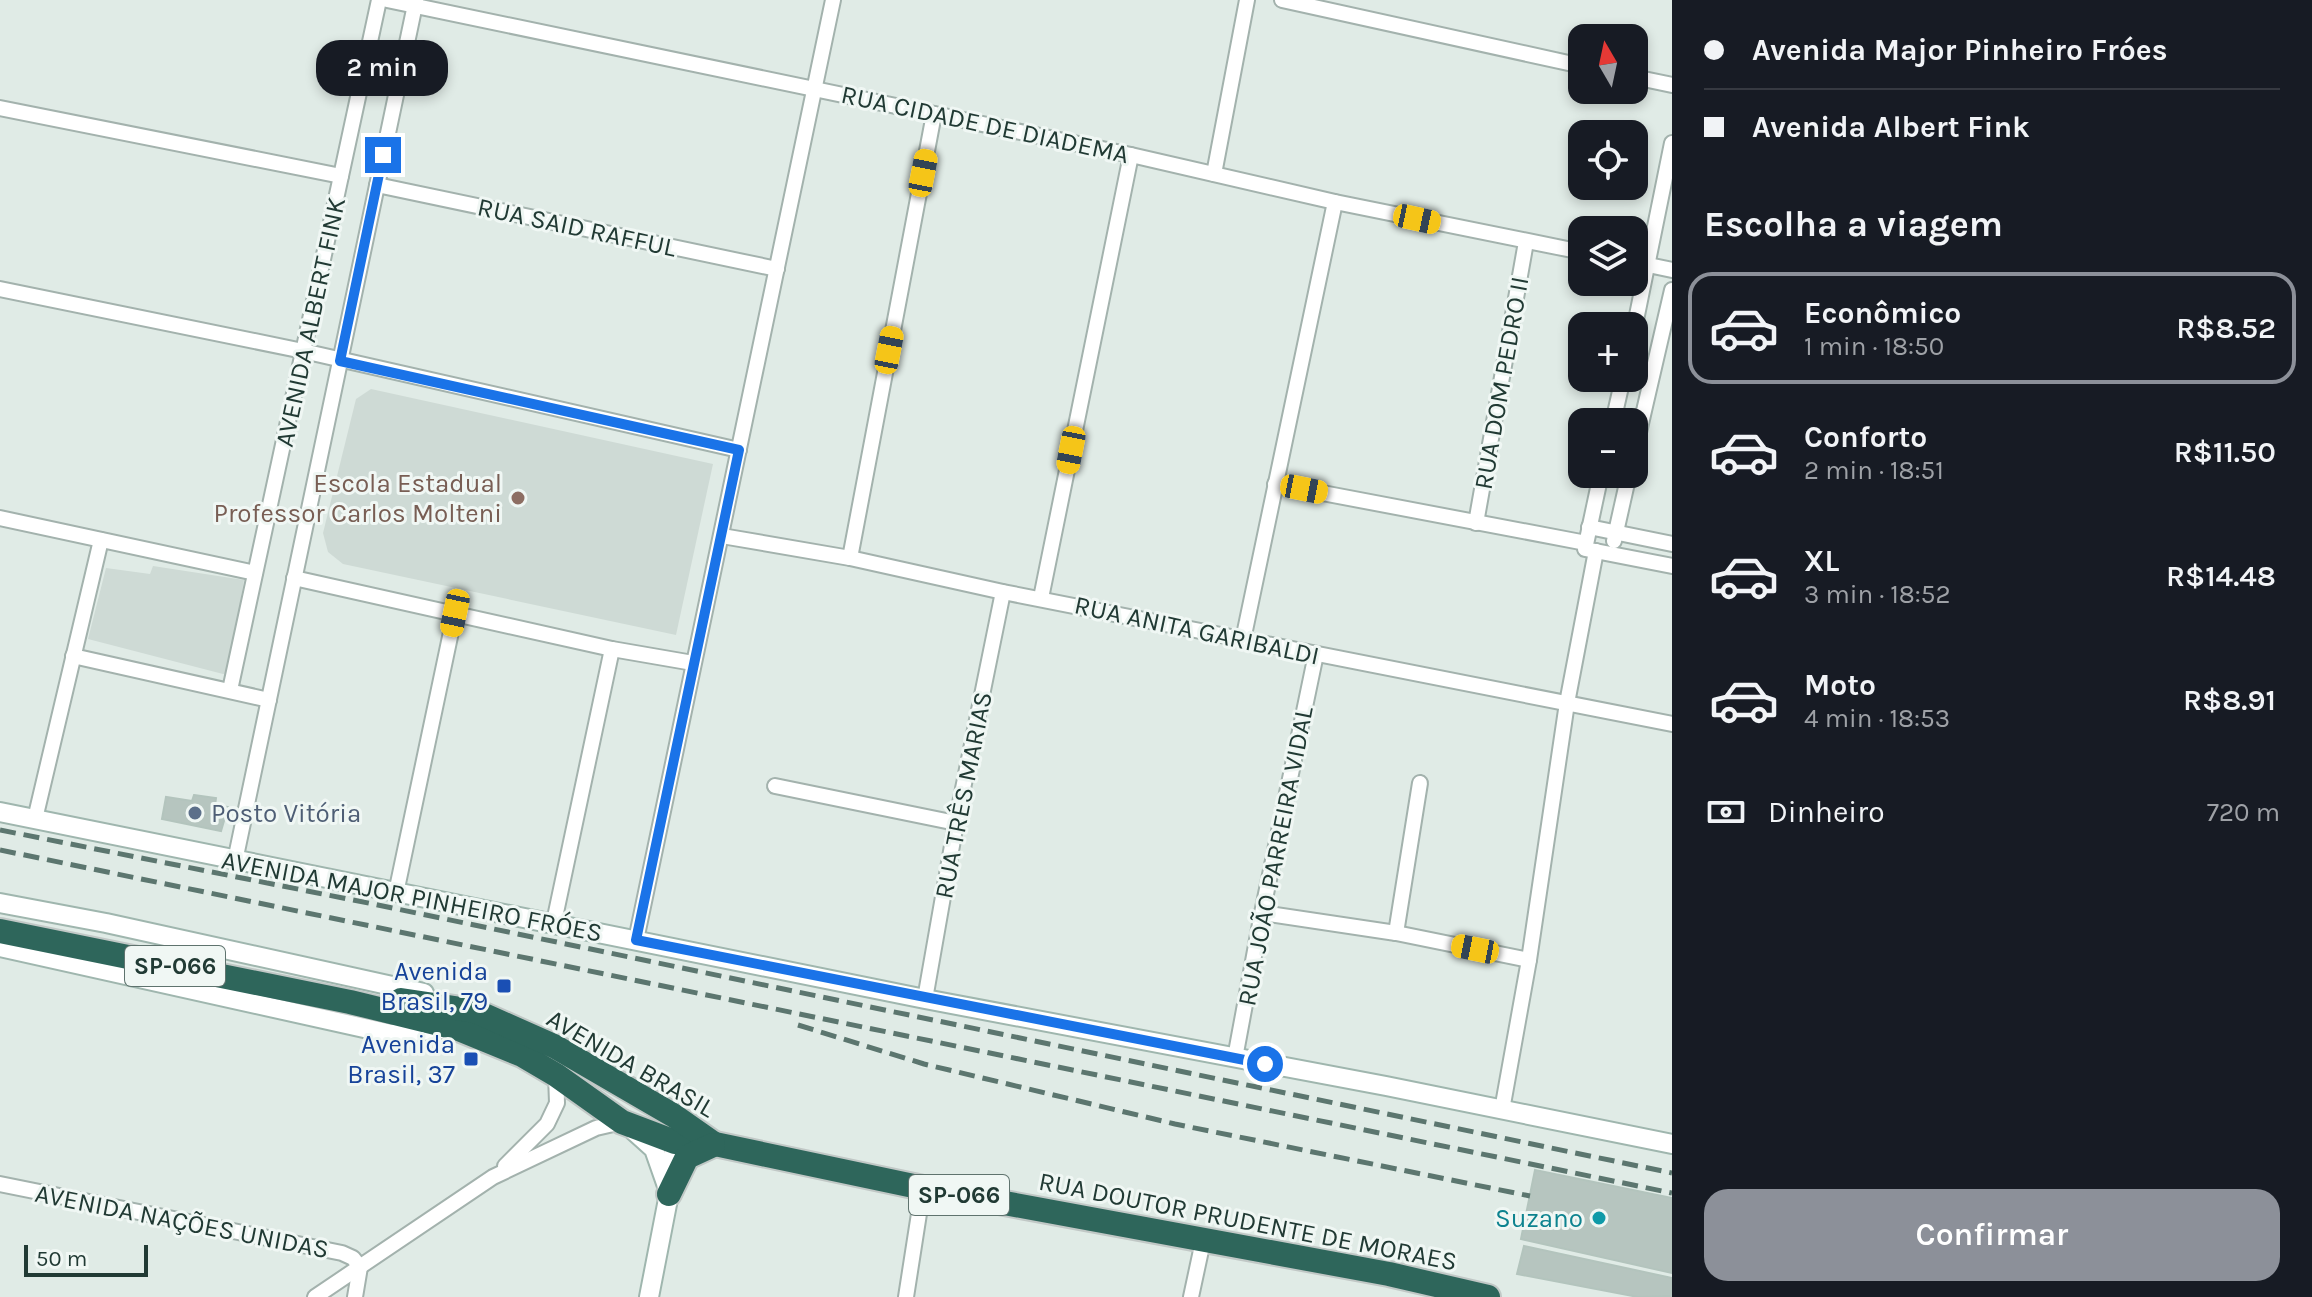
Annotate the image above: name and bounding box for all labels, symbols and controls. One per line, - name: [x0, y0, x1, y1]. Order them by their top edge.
- north arrow: [1568, 24, 1648, 104]
- map controls: [1568, 24, 1648, 488]
- text: Avenida Major Pinheiro Fróes: [1752, 32, 2168, 68]
- callout: 2 min: [317, 39, 449, 95]
- text: 2 min: [347, 52, 417, 83]
- street label: RUA CIDADE DE DIADEMA: [838, 79, 1132, 170]
- text: Avenida Albert Fink: [1752, 109, 2030, 145]
- button: locate: [1568, 120, 1648, 200]
- route end: [365, 137, 401, 173]
- car: [907, 147, 939, 199]
- street label: RUA SAID RAFFUL: [475, 191, 679, 264]
- street label: AVENIDA ALBERT FINK: [269, 194, 352, 450]
- car: [1391, 202, 1443, 236]
- text: Escolha a viagem: [1704, 203, 2003, 245]
- button: layers: [1568, 216, 1648, 296]
- street label: RUA DOM PEDRO II: [1467, 274, 1535, 492]
- icon: car: [1708, 292, 1780, 364]
- text: Econômico: [1804, 295, 1961, 331]
- text: R$8.52: [2176, 310, 2276, 346]
- button: +: [1568, 312, 1648, 392]
- car: [873, 324, 905, 376]
- text: 1 min · 18:50: [1804, 331, 1944, 362]
- button: −: [1568, 408, 1648, 488]
- icon: car: [1708, 416, 1780, 488]
- text: Conforto: [1804, 419, 1927, 455]
- car: [1055, 424, 1087, 476]
- text: R$11.50: [2174, 434, 2276, 470]
- text: 2 min · 18:51: [1804, 455, 1944, 486]
- place label: Escola Estadual Professor Carlos Molteni: [214, 468, 502, 529]
- car: [1278, 473, 1330, 505]
- marker: Escola Estadual Professor Carlos Molteni: [509, 489, 527, 507]
- icon: car: [1708, 540, 1780, 612]
- text: XL: [1804, 543, 1839, 579]
- text: R$14.48: [2166, 558, 2276, 594]
- text: 3 min · 18:52: [1804, 579, 1951, 610]
- car: [438, 587, 472, 639]
- street label: RUA ANITA GARIBALDI: [1072, 589, 1322, 672]
- icon: car: [1708, 664, 1780, 736]
- text: Moto: [1804, 667, 1876, 703]
- text: R$8.91: [2183, 682, 2276, 718]
- street label: RUA TRÊS MARIAS: [928, 689, 999, 901]
- text: 4 min · 18:53: [1804, 703, 1950, 734]
- street label: RUA JOÃO PARREIRA VIDAL: [1231, 704, 1320, 1008]
- icon: cash: [1704, 790, 1748, 834]
- text: Dinheiro: [1768, 794, 1885, 830]
- text: 720 m: [2207, 797, 2280, 828]
- place label: Posto Vitória: [211, 798, 361, 829]
- marker: Posto Vitória: [186, 804, 204, 822]
- street label: AVENIDA MAJOR PINHEIRO FRÓES: [219, 843, 605, 949]
- car: [1449, 933, 1501, 965]
- road number: SP-066: [125, 946, 225, 986]
- place label: Avenida Brasil, 79: [381, 956, 488, 1017]
- marker: Avenida Brasil, 79: [495, 977, 513, 995]
- street label: AVENIDA BRASIL: [541, 1003, 720, 1124]
- place label: Avenida Brasil, 37: [347, 1029, 455, 1090]
- route start: [1247, 1046, 1283, 1082]
- marker: Avenida Brasil, 37: [462, 1050, 480, 1068]
- street label: RUA DOUTOR PRUDENTE DE MORAES: [1036, 1166, 1460, 1277]
- road number: SP-066: [909, 1175, 1009, 1215]
- street label: AVENIDA NAÇÕES UNIDAS: [32, 1178, 331, 1265]
- button: Confirmar: [1704, 1189, 2280, 1281]
- place label: Suzano: [1495, 1203, 1583, 1234]
- marker: Suzano: [1590, 1209, 1608, 1227]
- scale bar: [24, 1241, 148, 1277]
- text: 50 m: [36, 1246, 87, 1272]

